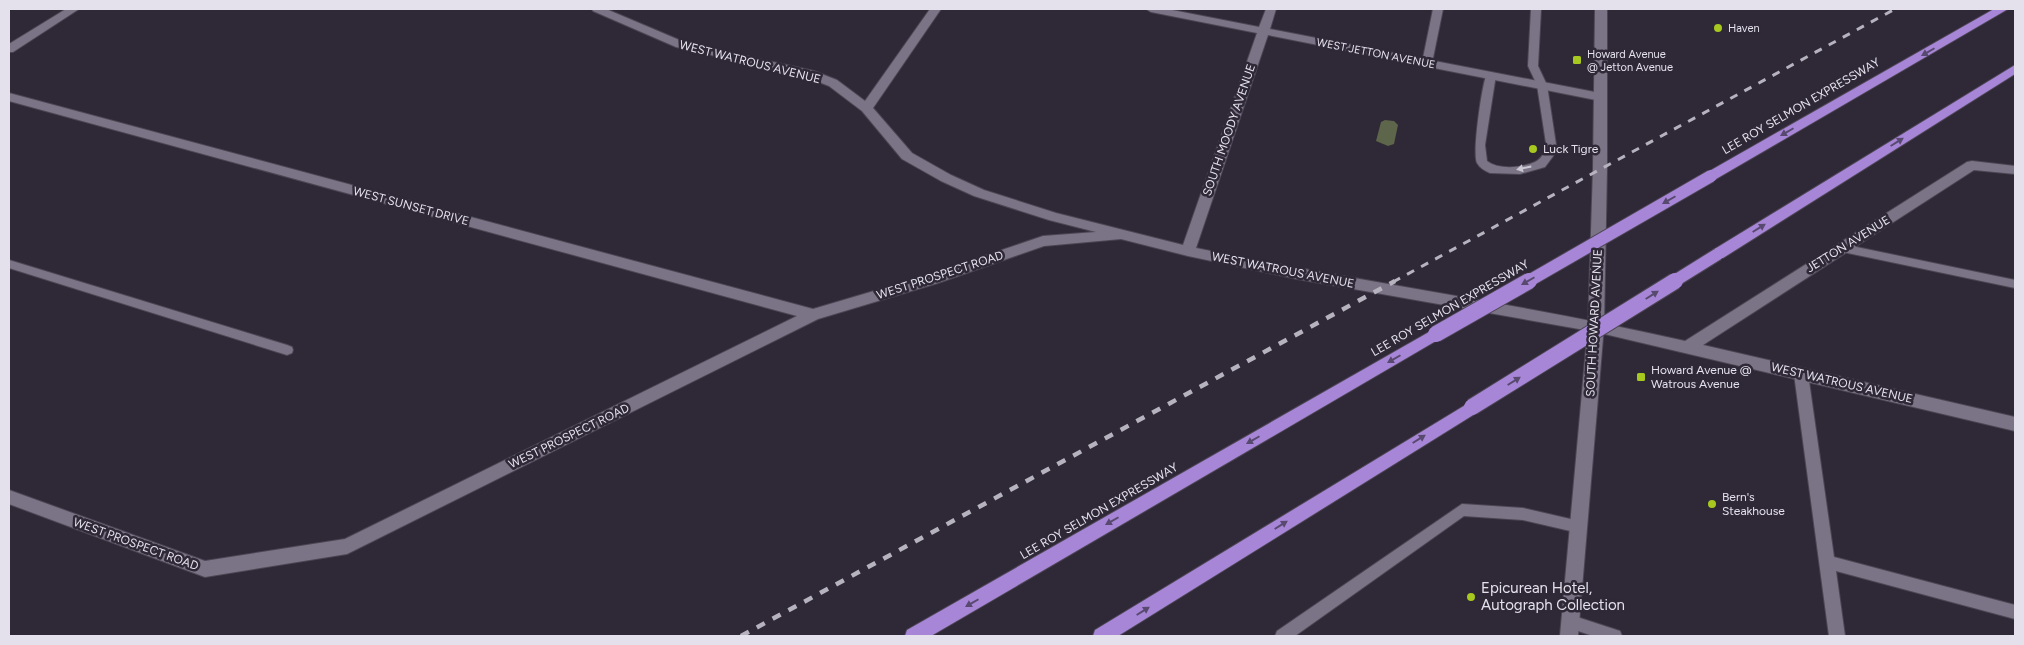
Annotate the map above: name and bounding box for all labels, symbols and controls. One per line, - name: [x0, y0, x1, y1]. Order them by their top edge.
- marker: Haven: [1712, 22, 1724, 34]
- place label: Haven: [1728, 22, 1760, 35]
- street label: WEST JETTON AVENUE: [1315, 36, 1436, 71]
- street label: WEST WATROUS AVENUE: [678, 38, 822, 86]
- one-way arrow: [1921, 47, 1934, 56]
- place label: Howard Avenue @ Jetton Avenue: [1587, 48, 1673, 74]
- marker: Howard Avenue @ Jetton Avenue: [1571, 54, 1583, 66]
- street label: LEE ROY SELMON EXPRESSWAY: [1720, 55, 1883, 157]
- street label: SOUTH MOODY AVENUE: [1200, 62, 1258, 198]
- one-way arrow: [1780, 128, 1793, 137]
- one-way arrow: [1890, 138, 1904, 147]
- place label: Luck Tigre: [1543, 142, 1599, 156]
- marker: Luck Tigre: [1527, 143, 1539, 155]
- one-way arrow: [1516, 164, 1531, 172]
- street label: WEST SUNSET DRIVE: [352, 184, 470, 228]
- one-way arrow: [1662, 196, 1677, 204]
- street label: JETTON AVENUE: [1804, 213, 1892, 275]
- one-way arrow: [1752, 224, 1766, 233]
- street label: WEST PROSPECT ROAD: [875, 248, 1005, 302]
- street label: WEST WATROUS AVENUE: [1211, 249, 1355, 291]
- street label: SOUTH HOWARD AVENUE: [1583, 249, 1605, 397]
- street label: LEE ROY SELMON EXPRESSWAY: [1369, 257, 1532, 359]
- one-way arrow: [1521, 277, 1536, 285]
- one-way arrow: [1645, 290, 1658, 300]
- one-way arrow: [1387, 354, 1400, 363]
- street label: WEST WATROUS AVENUE: [1770, 360, 1914, 406]
- place label: Howard Avenue @ Watrous Avenue: [1651, 363, 1752, 391]
- marker: Howard Avenue @ Watrous Avenue: [1635, 371, 1647, 383]
- one-way arrow: [1507, 376, 1520, 385]
- street label: WEST PROSPECT ROAD: [507, 401, 631, 471]
- one-way arrow: [1413, 435, 1426, 444]
- one-way arrow: [1246, 436, 1261, 444]
- street label: LEE ROY SELMON EXPRESSWAY: [1018, 460, 1181, 562]
- place label: Bern's Steakhouse: [1722, 490, 1785, 518]
- marker: Bern's Steakhouse: [1706, 498, 1718, 510]
- street label: WEST PROSPECT ROAD: [71, 515, 201, 573]
- one-way arrow: [1106, 517, 1119, 526]
- one-way arrow: [1275, 520, 1288, 530]
- place label: Epicurean Hotel, Autograph Collection: [1481, 579, 1625, 614]
- marker: Epicurean Hotel, Autograph Collection: [1465, 591, 1477, 603]
- one-way arrow: [965, 598, 978, 607]
- one-way arrow: [1137, 606, 1150, 615]

